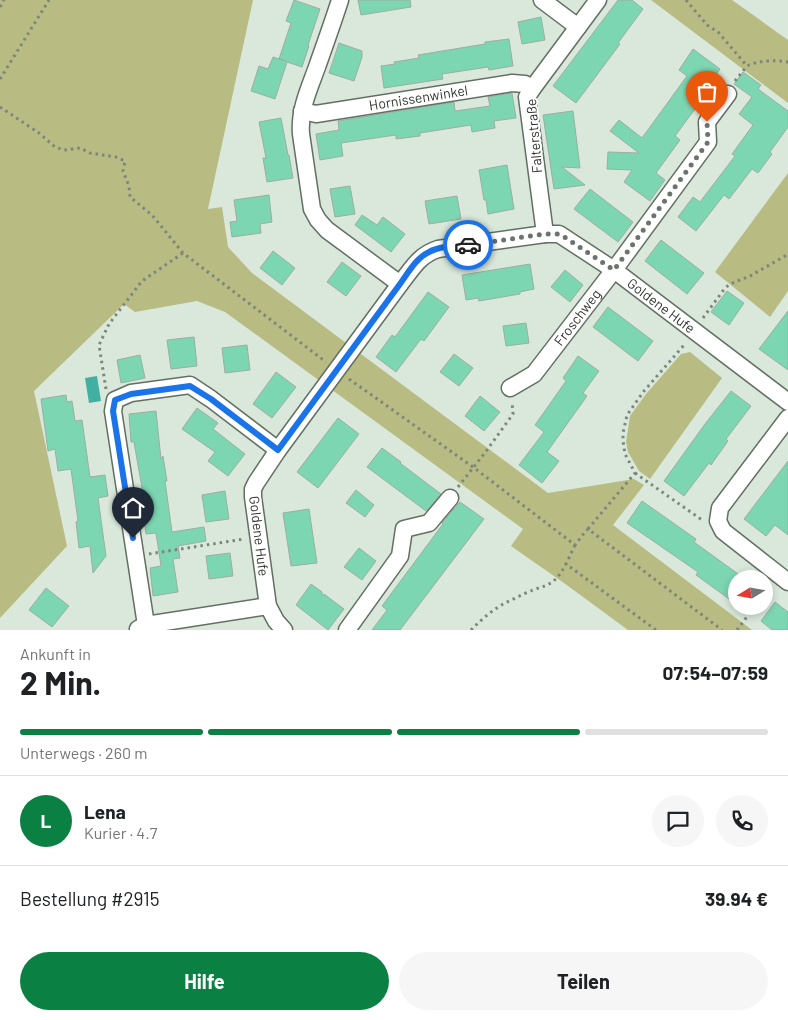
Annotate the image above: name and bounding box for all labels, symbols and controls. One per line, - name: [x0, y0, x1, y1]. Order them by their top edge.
- pin: [686, 71, 728, 122]
- icon: bag: [693, 78, 721, 106]
- street label: Hornissenwinkel: [368, 81, 469, 114]
- street label: Falterstraße: [522, 98, 545, 174]
- courier: [443, 220, 493, 270]
- icon: car: [454, 231, 482, 259]
- street label: Goldene Hufe: [624, 274, 699, 337]
- street label: Froschweg: [550, 286, 604, 349]
- pin: [112, 487, 154, 538]
- icon: home: [119, 494, 147, 522]
- street label: Goldene Hufe: [246, 495, 273, 577]
- north arrow: [728, 570, 772, 615]
- map controls: [728, 570, 773, 615]
- text: Ankunft in: [20, 644, 91, 663]
- text: 07:54–07:59: [663, 661, 768, 684]
- text: 2 Min.: [20, 663, 101, 701]
- text: Unterwegs · 260 m: [20, 743, 147, 762]
- button: chat: [652, 795, 704, 847]
- button: phone: [716, 795, 768, 847]
- text: Lena: [84, 800, 126, 823]
- text: L: [41, 809, 51, 832]
- text: Kurier · 4.7: [84, 823, 157, 842]
- text: Bestellung #2915: [20, 887, 160, 910]
- text: 39.94 €: [705, 887, 768, 910]
- button: Hilfe: [20, 952, 389, 1010]
- button: Teilen: [399, 952, 768, 1010]

